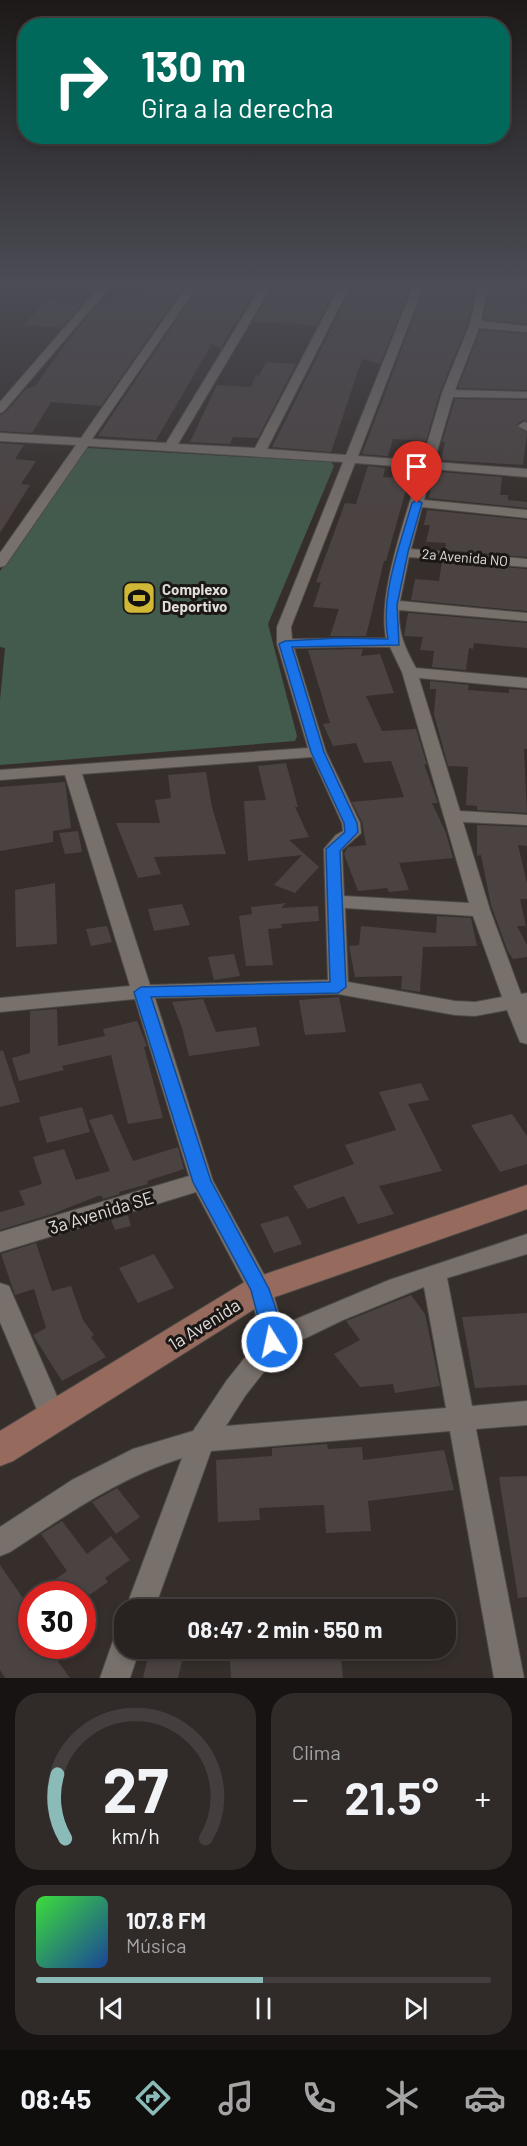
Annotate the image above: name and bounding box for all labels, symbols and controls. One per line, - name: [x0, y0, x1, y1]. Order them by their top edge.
- text: 130 m: [141, 40, 246, 90]
- icon: right: [42, 42, 120, 120]
- text: Gira a la derecha: [141, 91, 334, 123]
- pin: [391, 441, 442, 503]
- icon: arrive: [400, 450, 433, 483]
- street label: 2a Avenida NO: [421, 545, 509, 569]
- sports icon: Complexo Deportivo: [121, 580, 157, 616]
- place label: Complexo Deportivo: [162, 580, 228, 615]
- street label: 3a Avenida SE: [46, 1186, 156, 1238]
- street label: 1a Avenida: [164, 1293, 244, 1355]
- position arrow: [240, 1310, 304, 1374]
- speed limit sign: 30: [18, 1581, 96, 1659]
- text: 08:47 · 2 min · 550 m: [188, 1616, 382, 1642]
- text: Clima: [292, 1740, 341, 1764]
- text: 27: [103, 1751, 168, 1825]
- text: 21.5°: [344, 1770, 439, 1824]
- text: −: [292, 1778, 309, 1818]
- text: +: [475, 1778, 491, 1818]
- text: km/h: [111, 1823, 160, 1848]
- text: 107.8 FM: [126, 1907, 206, 1933]
- text: Música: [126, 1933, 186, 1957]
- icon: previous: [95, 1992, 128, 2025]
- icon: pause: [247, 1992, 280, 2025]
- icon: next: [399, 1992, 432, 2025]
- icon: directions: [132, 2077, 174, 2119]
- icon: music: [215, 2077, 257, 2119]
- icon: phone: [298, 2077, 340, 2119]
- icon: climate: [381, 2077, 423, 2119]
- icon: car: [464, 2077, 506, 2119]
- text: 08:45: [21, 2082, 91, 2114]

